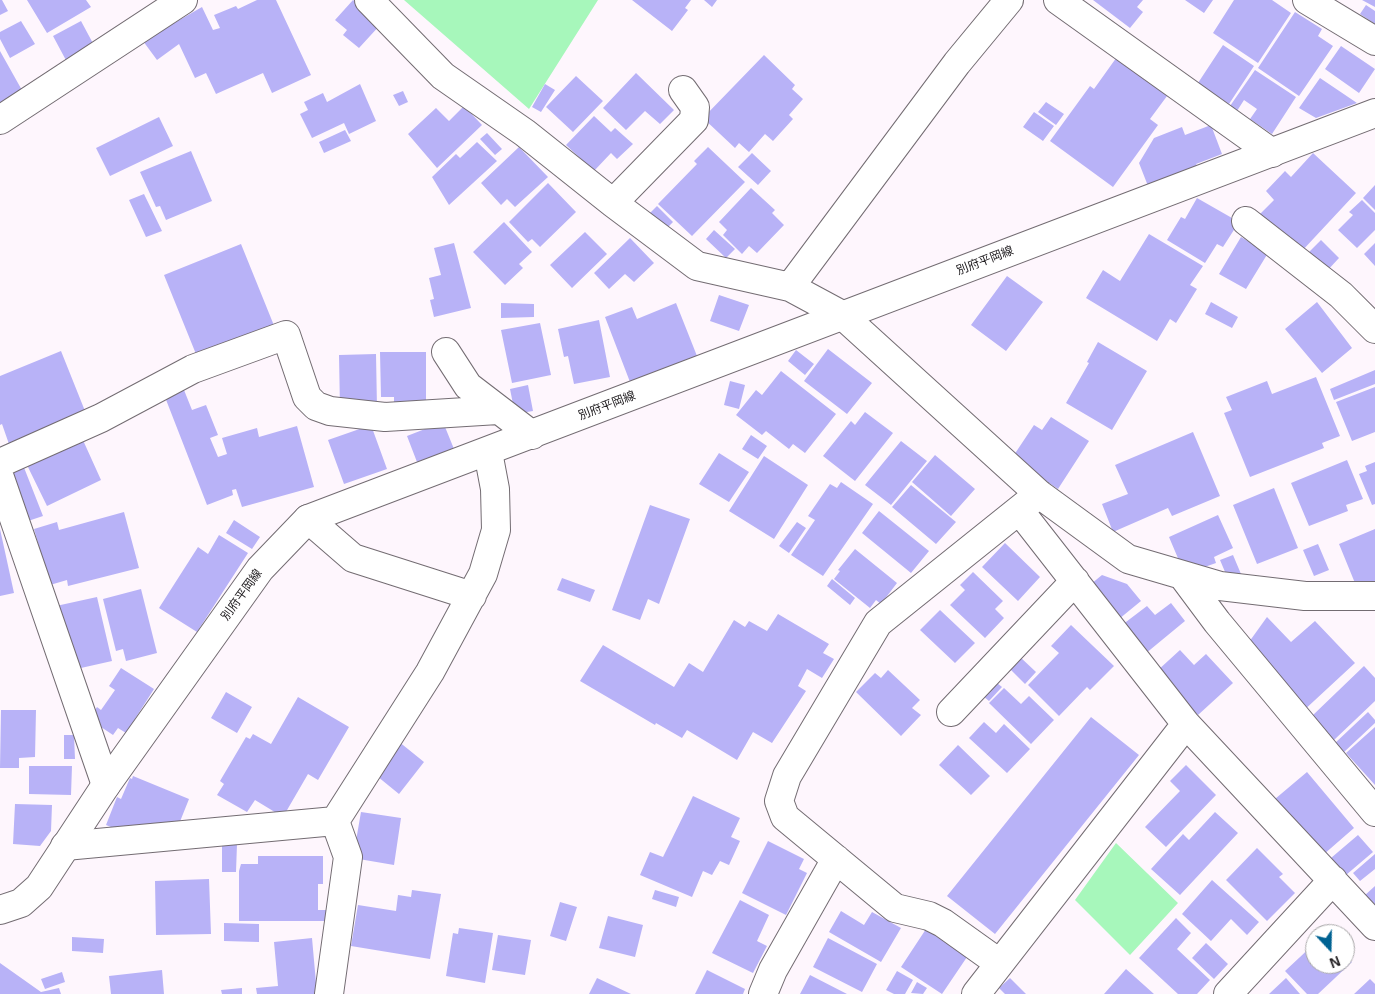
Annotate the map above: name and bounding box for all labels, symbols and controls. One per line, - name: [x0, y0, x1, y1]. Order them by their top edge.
- street label: 別府平岡線: [954, 244, 1016, 278]
- street label: 別府平岡線: [576, 389, 638, 423]
- street label: 別府平岡線: [219, 566, 265, 624]
- north arrow: [1305, 924, 1355, 974]
- text: N: [1327, 953, 1343, 971]

